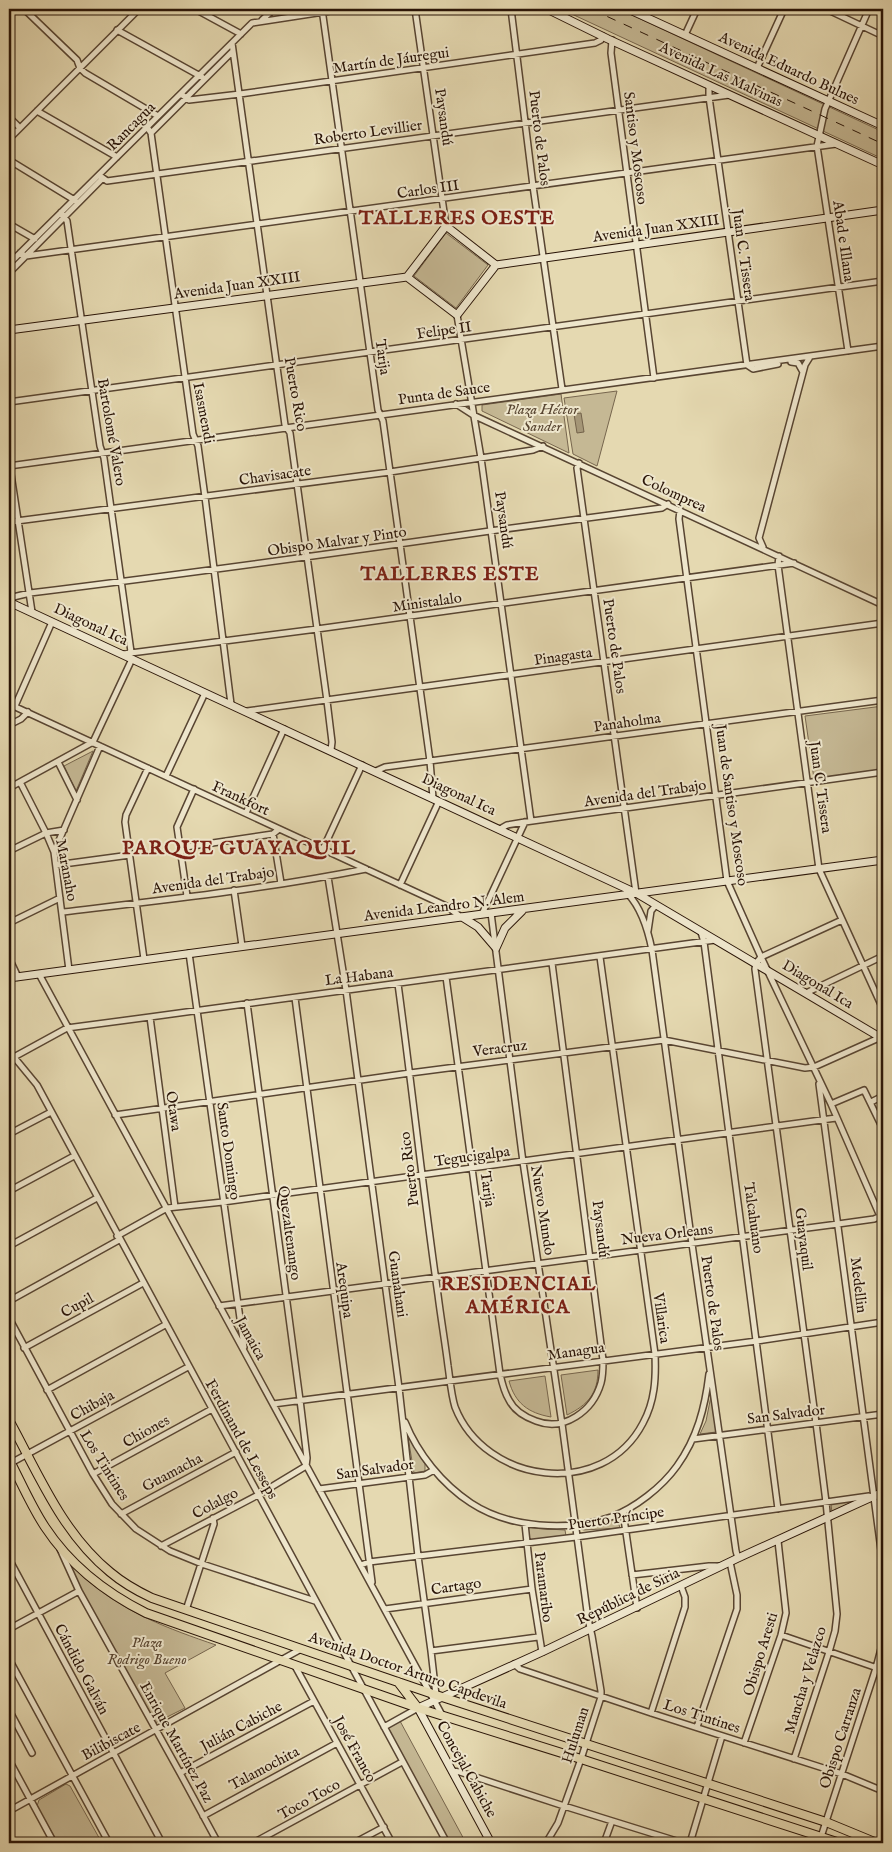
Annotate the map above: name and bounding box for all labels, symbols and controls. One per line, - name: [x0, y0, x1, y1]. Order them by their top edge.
- street label: Avenida Eduardo Bulnes: [715, 27, 862, 109]
- street label: Avenida Las Malvinas: [655, 37, 785, 111]
- street label: Martín de Jáuregui: [332, 43, 450, 78]
- street label: Paysandú: [430, 87, 457, 147]
- street label: Puerto de Palos: [524, 89, 555, 187]
- street label: Santiso y Moscoso: [619, 90, 652, 206]
- street label: Rancagua: [103, 98, 160, 155]
- street label: Roberto Levillier: [313, 115, 424, 150]
- street label: Carlos III: [396, 176, 461, 203]
- street label: Abad e Illana: [828, 198, 859, 283]
- district label: TALLERES OESTE: [358, 206, 555, 231]
- street label: Juan C. Tissera: [727, 206, 759, 303]
- street label: Avenida Juan XXIII: [590, 210, 721, 247]
- street label: Avenida Juan XXIII: [171, 267, 302, 304]
- street label: Felipe II: [415, 317, 473, 344]
- street label: Tarija: [371, 338, 394, 377]
- street label: Puerto Rico: [280, 355, 311, 433]
- street label: Bartolomé Valero: [93, 377, 130, 487]
- street label: Punta de Sauce: [397, 378, 491, 409]
- street label: Isasmendi: [188, 381, 219, 445]
- park label: Plaza Héctor Sander: [506, 400, 579, 436]
- street label: Chavisacate: [238, 461, 312, 490]
- street label: Colomprea: [638, 470, 710, 517]
- street label: Paysandú: [490, 490, 517, 550]
- street label: Obispo Malvar y Pinto: [266, 522, 408, 561]
- district label: TALLERES ESTE: [360, 562, 539, 587]
- street label: Ministalalo: [391, 588, 463, 617]
- street label: Puerto de Palos: [598, 597, 631, 695]
- street label: Diagonal Ica: [51, 599, 131, 650]
- street label: Pinagasta: [533, 643, 594, 670]
- street label: Panaholma: [592, 708, 662, 737]
- street label: Juan de Santiso y Moscoso: [710, 721, 752, 887]
- street label: Juan C. Tissera: [804, 738, 836, 835]
- street label: Diagonal Ica: [419, 769, 499, 820]
- street label: Avenida del Trabajo: [582, 776, 707, 812]
- street label: Frankfort: [209, 777, 273, 820]
- district label: PARQUE GUAYAQUIL: [122, 836, 356, 861]
- street label: Maranaho: [51, 837, 82, 903]
- street label: Avenida del Trabajo: [150, 863, 275, 899]
- street label: Avenida Leandro N. Alem: [362, 887, 526, 926]
- street label: Diagonal Ica: [779, 956, 857, 1013]
- street label: La Habana: [324, 963, 395, 990]
- street label: Veracruz: [471, 1036, 528, 1061]
- street label: Otawa: [161, 1090, 186, 1133]
- street label: Santo Domingo: [212, 1101, 245, 1201]
- street label: Puerto Rico: [395, 1130, 424, 1207]
- street label: Tegucigalpa: [433, 1142, 512, 1171]
- street label: Nuevo Mundo: [526, 1164, 559, 1256]
- street label: Tarija: [476, 1170, 499, 1209]
- street label: Talcahuano: [739, 1181, 768, 1255]
- street label: Quezaltenango: [273, 1185, 306, 1282]
- street label: Paysandú: [588, 1199, 613, 1259]
- street label: Guayaquil: [790, 1207, 817, 1272]
- street label: Nueva Orleans: [620, 1219, 714, 1250]
- street label: Guanahani: [383, 1250, 412, 1319]
- street label: Puerto de Palos: [696, 1254, 729, 1352]
- street label: Medellin: [846, 1256, 871, 1314]
- street label: Arequipa: [331, 1260, 358, 1320]
- district label: RESIDENCIAL AMÉRICA: [440, 1272, 596, 1320]
- street label: Cupil: [57, 1288, 98, 1322]
- street label: Villarica: [648, 1291, 675, 1345]
- street label: Jamaica: [230, 1311, 271, 1364]
- street label: Managua: [546, 1338, 606, 1365]
- street label: Ferdinand de Lesseps: [201, 1376, 282, 1503]
- street label: Chibaja: [67, 1385, 118, 1425]
- street label: San Salvador: [746, 1400, 826, 1429]
- street label: Chiones: [119, 1411, 173, 1452]
- street label: Los Tintines: [75, 1426, 134, 1504]
- street label: Guamacha: [139, 1449, 206, 1496]
- street label: San Salvador: [335, 1455, 416, 1484]
- street label: Colalgo: [189, 1483, 242, 1523]
- street label: Puerto Príncipe: [567, 1502, 665, 1535]
- street label: Paramaribo: [530, 1551, 557, 1623]
- street label: República de Siria: [574, 1563, 683, 1630]
- street label: Cartago: [430, 1574, 482, 1599]
- street label: Obispo Aresti: [739, 1610, 782, 1698]
- street label: Cándido Galván: [50, 1621, 113, 1718]
- street label: Mancha y Velazco: [780, 1624, 831, 1736]
- street label: Avenida Doctor Arturo Capdevila: [305, 1627, 510, 1714]
- park label: Plaza Rodrigo Bueno: [107, 1633, 187, 1670]
- street label: Enrique Martínez Paz: [135, 1678, 218, 1806]
- street label: Obispo Carranza: [815, 1685, 866, 1791]
- street label: Los Tintines: [661, 1695, 743, 1738]
- street label: Julián Cabiche: [195, 1697, 285, 1757]
- street label: Huluman: [557, 1704, 594, 1766]
- street label: José Franco: [328, 1711, 381, 1786]
- street label: Concejal Cabiche: [432, 1717, 501, 1821]
- street label: Bilibiscate: [78, 1718, 144, 1765]
- street label: Talamochita: [226, 1742, 303, 1795]
- street label: Toco Toco: [275, 1775, 343, 1824]

